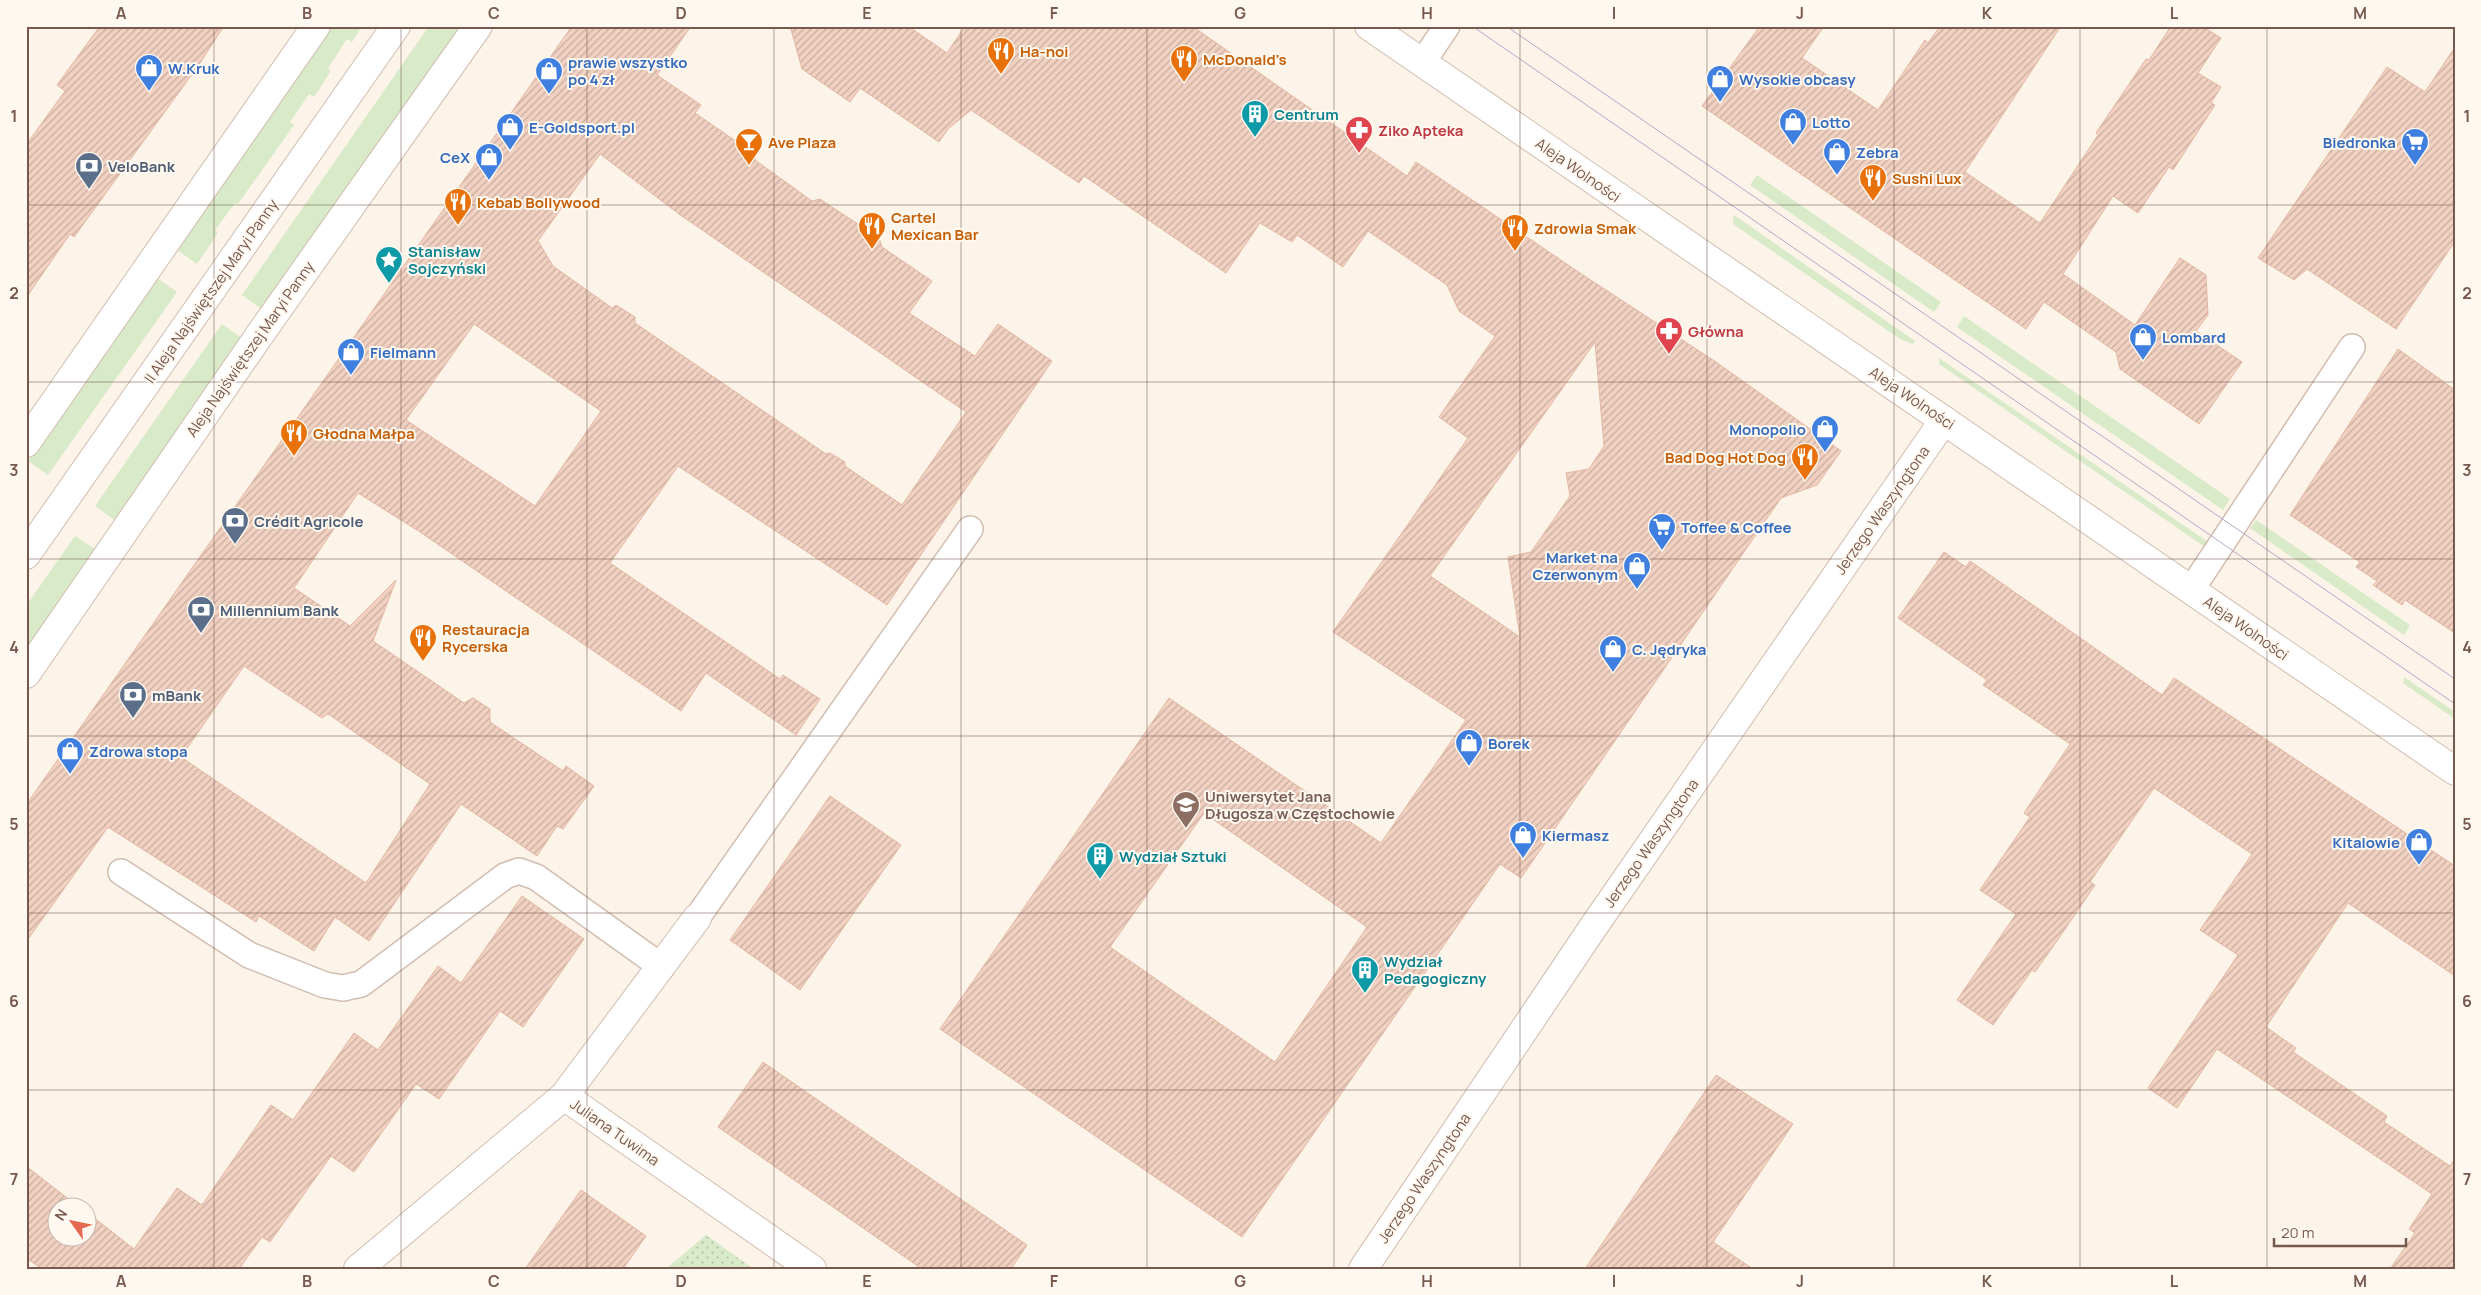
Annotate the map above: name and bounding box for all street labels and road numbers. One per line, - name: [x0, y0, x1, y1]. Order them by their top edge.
- street label: Aleja Wolności: [1531, 133, 1625, 207]
- street label: II Aleja Najświętszej Maryi Panny: [140, 196, 282, 386]
- street label: Aleja Najświętszej Maryi Panny: [182, 258, 318, 440]
- street label: Aleja Wolności: [1865, 361, 1959, 435]
- street label: Jerzego Waszyngtona: [1830, 441, 1934, 579]
- street label: Aleja Wolności: [2199, 591, 2293, 665]
- street label: Jerzego Waszyngtona: [1599, 774, 1703, 912]
- street label: Juliana Tuwima: [566, 1093, 664, 1171]
- street label: Jerzego Waszyngtona: [1373, 1109, 1475, 1247]

